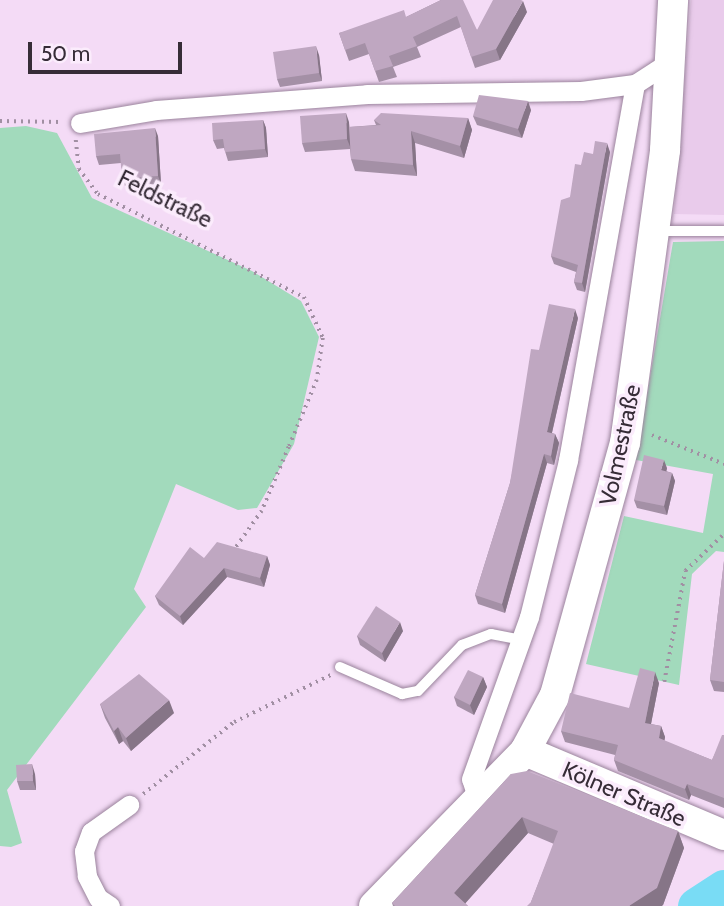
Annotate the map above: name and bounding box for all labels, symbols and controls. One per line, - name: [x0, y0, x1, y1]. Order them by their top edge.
- scale bar: [32, 28, 186, 72]
- text: 50 m: [41, 41, 90, 66]
- street label: Feldstraße: [113, 164, 217, 234]
- street label: Volmestraße: [594, 382, 646, 508]
- street label: Kölner Straße: [558, 756, 690, 832]

